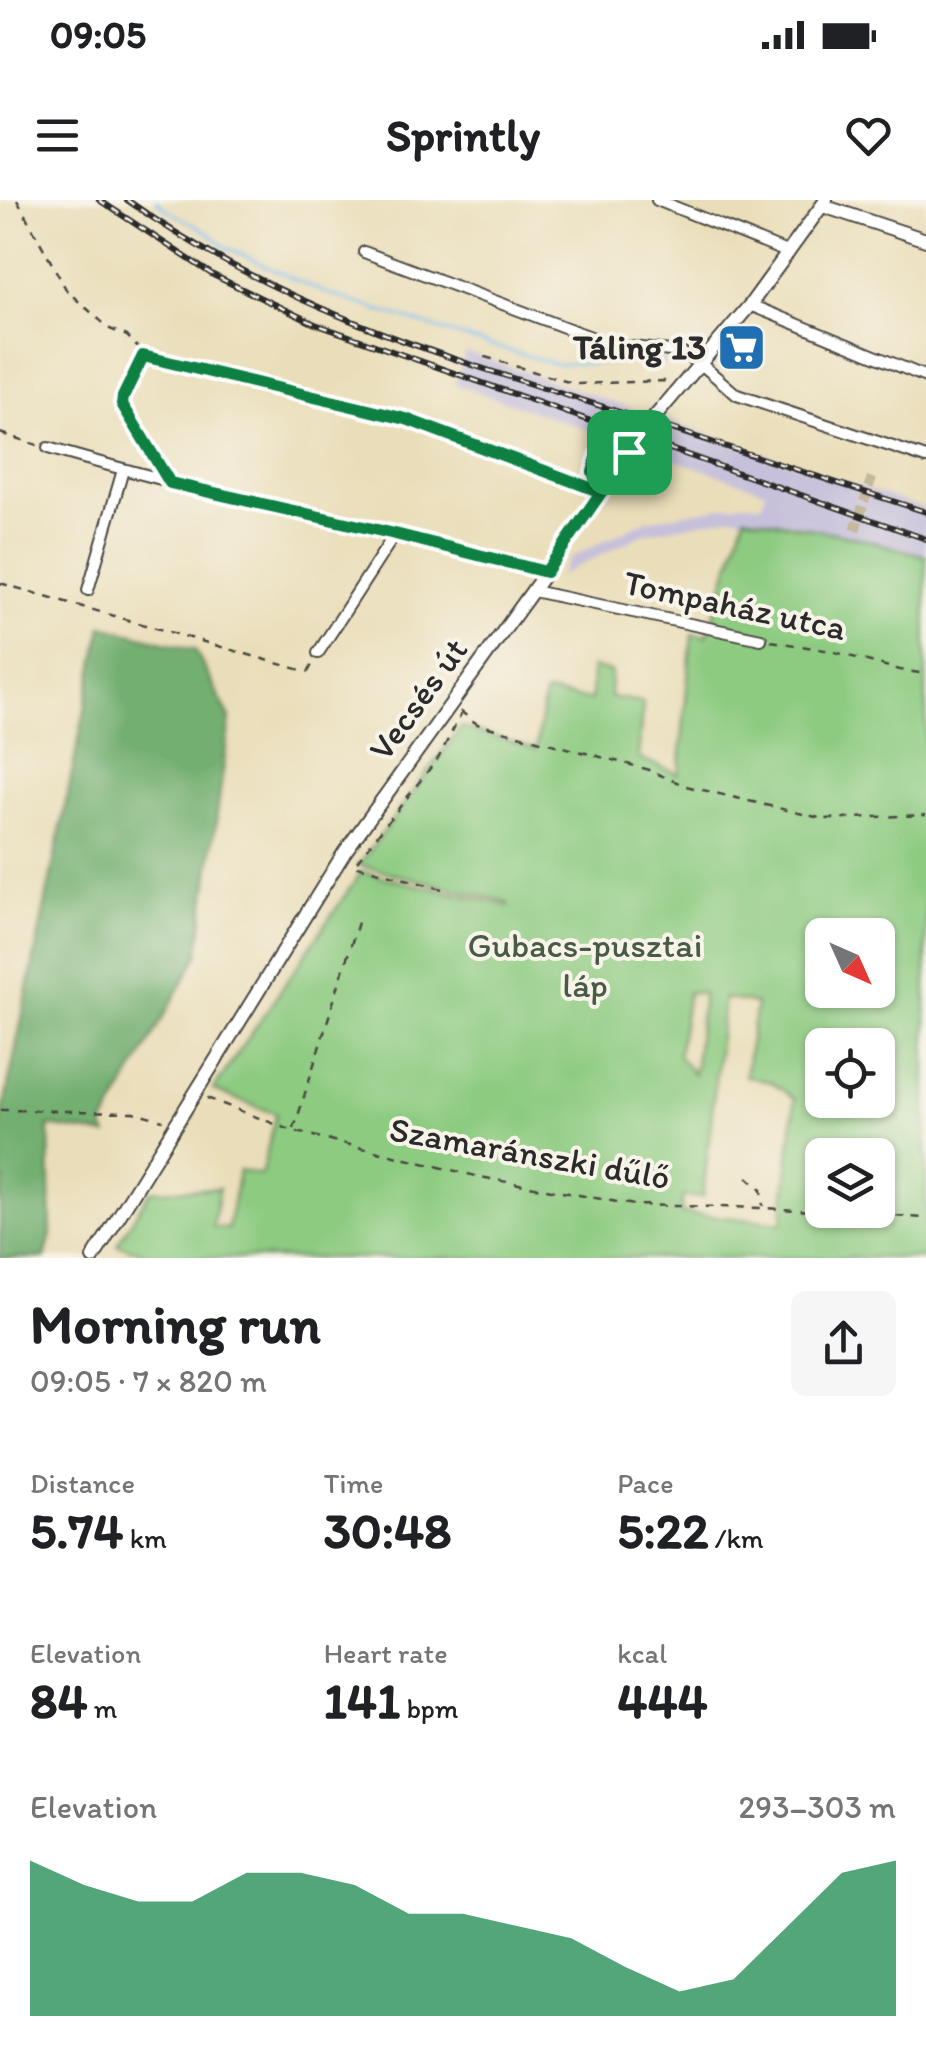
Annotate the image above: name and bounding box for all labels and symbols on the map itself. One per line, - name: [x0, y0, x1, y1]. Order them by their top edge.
- supermarket icon: Táling 13: [715, 321, 767, 373]
- place label: Táling 13: [572, 326, 706, 368]
- pin: [587, 410, 672, 495]
- street label: Tompaház utca: [620, 561, 850, 649]
- street label: Vecsés út: [360, 630, 476, 768]
- north arrow: [805, 918, 895, 1008]
- park label: Gubacs-pusztai láp: [468, 924, 702, 1006]
- street label: Szamaránszki dűlő: [386, 1108, 674, 1198]

